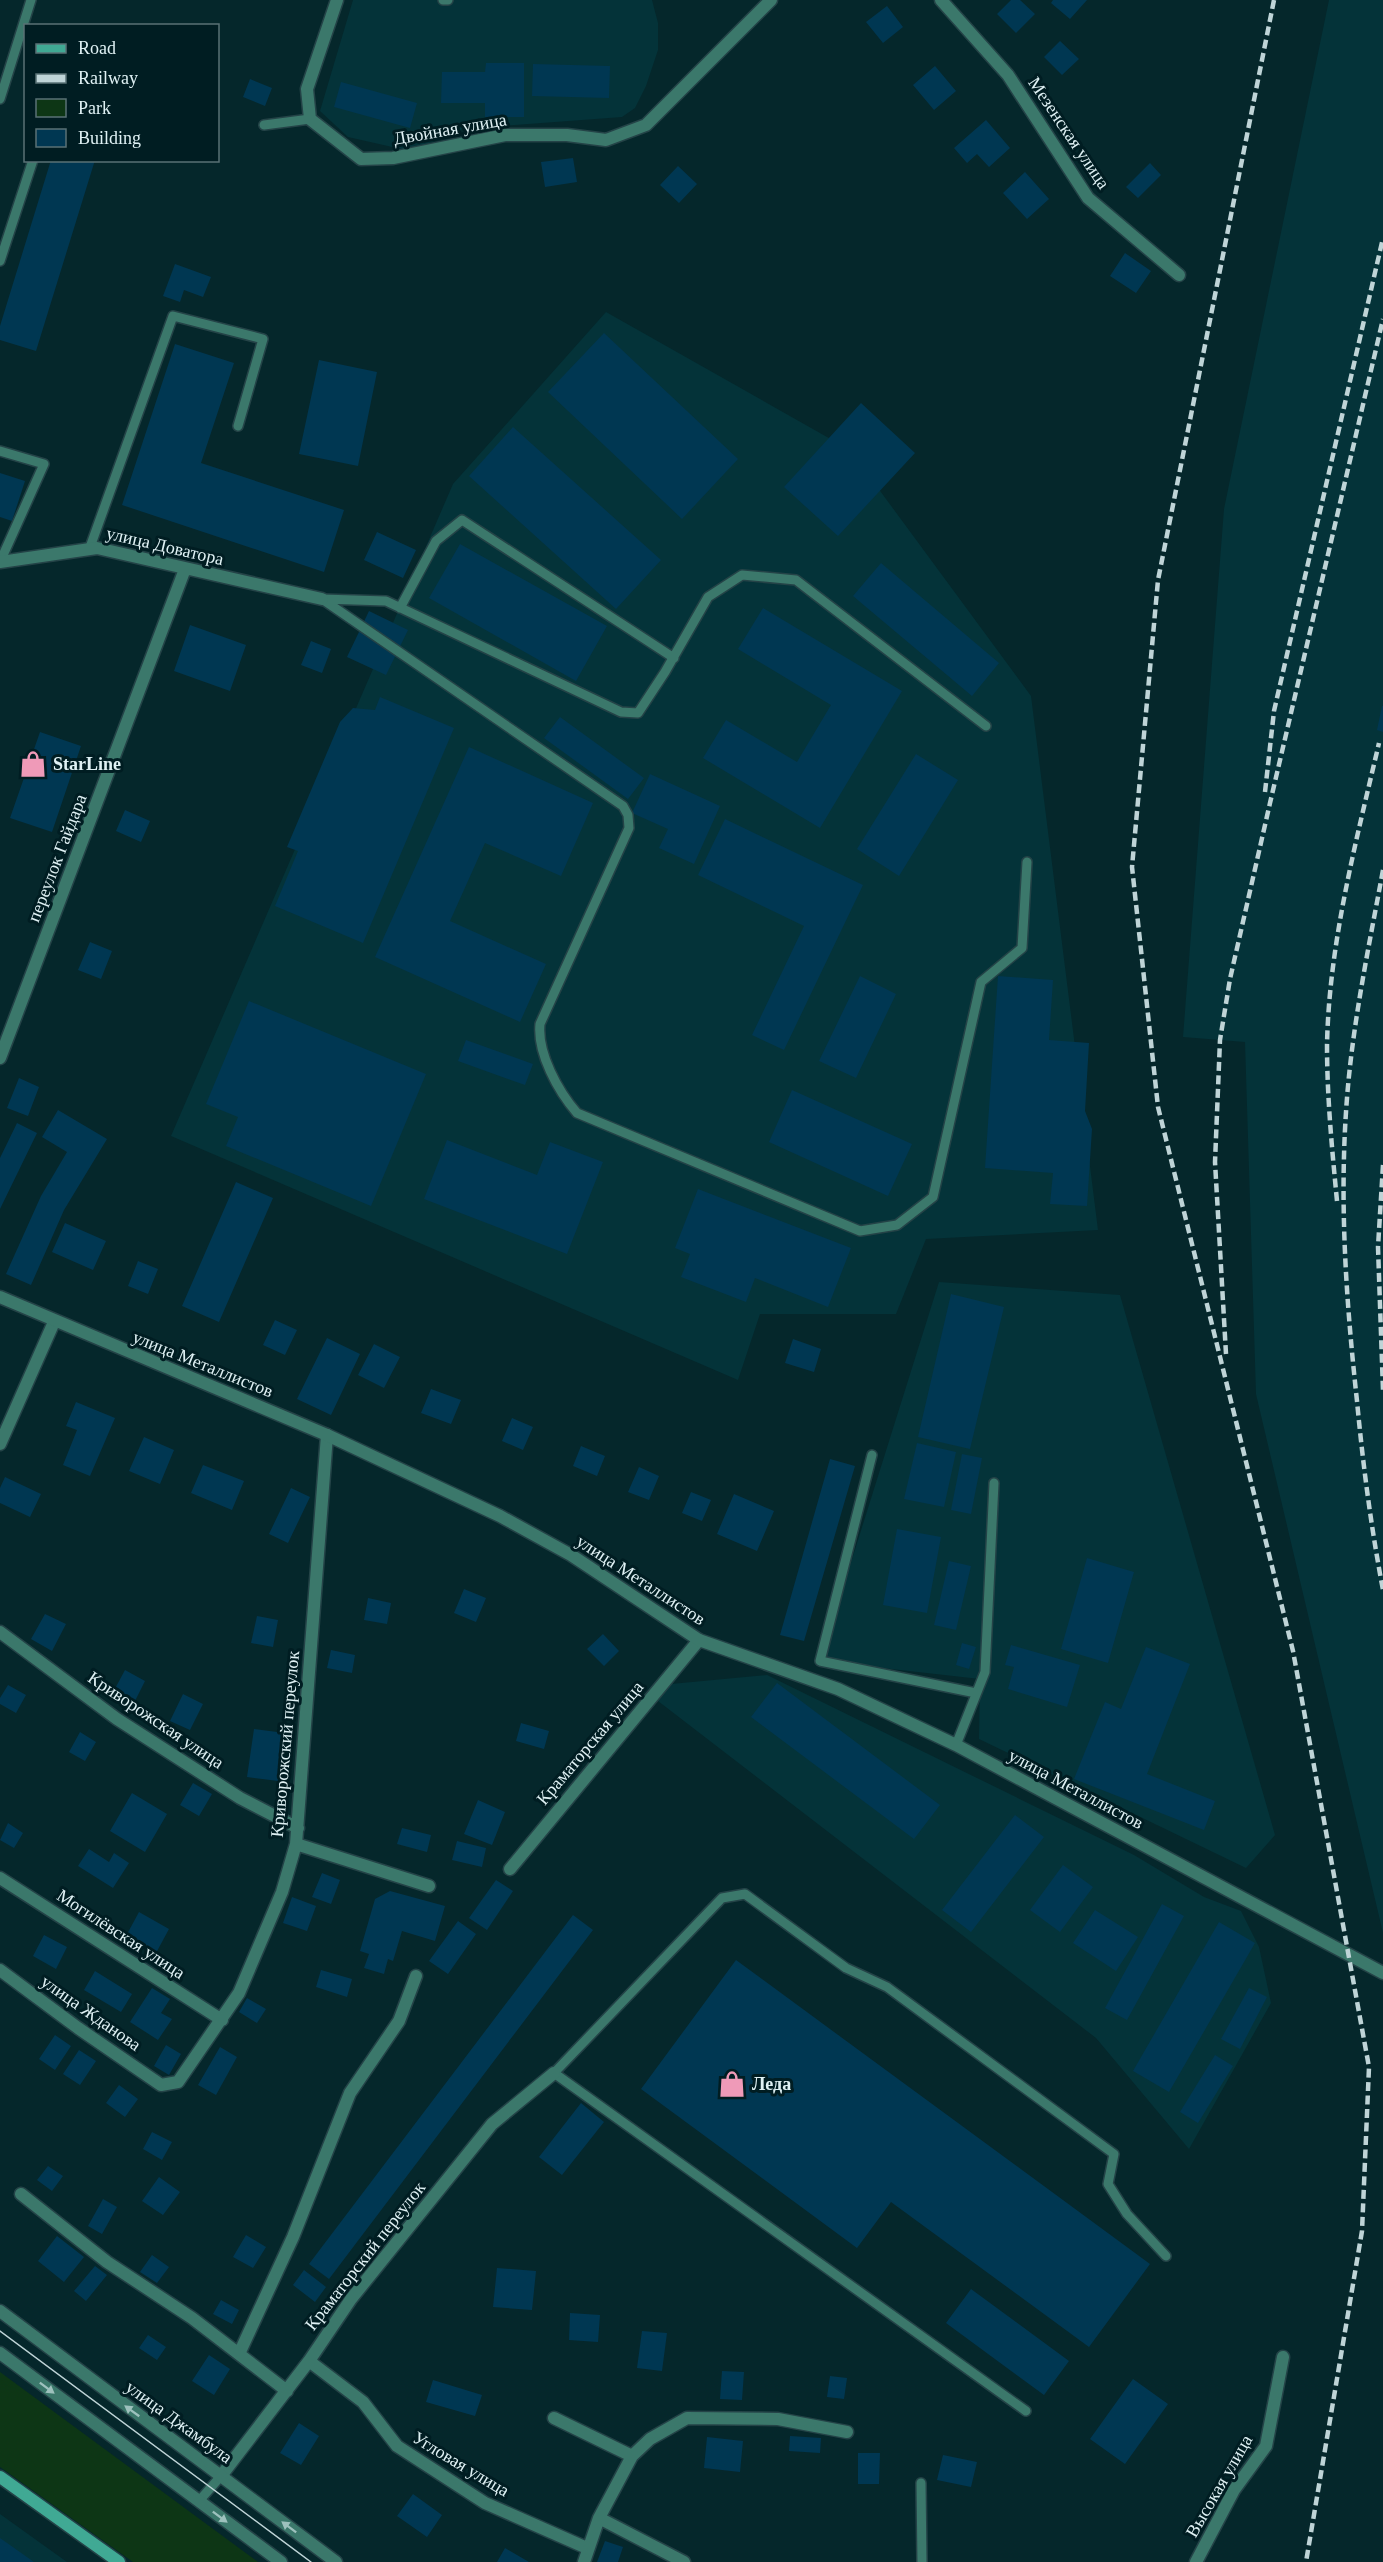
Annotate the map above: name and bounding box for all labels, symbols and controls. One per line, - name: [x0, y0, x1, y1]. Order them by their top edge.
- legend: [24, 24, 219, 162]
- text: Road: [78, 38, 116, 58]
- text: Railway: [78, 68, 138, 88]
- street label: Мезенская улица: [1024, 73, 1114, 193]
- text: Park: [78, 98, 111, 118]
- street label: Двойная улица: [392, 109, 508, 149]
- text: Building: [78, 128, 141, 148]
- street label: улица Доватора: [104, 523, 226, 569]
- shop icon: StarLine: [18, 749, 48, 779]
- place label: StarLine: [53, 754, 121, 774]
- street label: переулок Гайдара: [23, 791, 91, 925]
- street label: улица Металлистов: [130, 1327, 276, 1401]
- street label: улица Металлистов: [573, 1531, 709, 1629]
- street label: Криворожский переулок: [267, 1650, 303, 1838]
- street label: Криворожская улица: [84, 1667, 228, 1773]
- street label: Краматорская улица: [532, 1677, 648, 1809]
- street label: улица Металлистов: [1005, 1745, 1147, 1833]
- street label: Могилёвская улица: [53, 1885, 189, 1983]
- street label: улица Жданова: [37, 1971, 145, 2055]
- shop icon: Леда: [717, 2069, 747, 2099]
- place label: Леда: [752, 2074, 791, 2094]
- street label: Краматорский переулок: [301, 2178, 429, 2334]
- street label: улица Джамбула: [122, 2377, 236, 2467]
- one-way arrow: [38, 2382, 54, 2394]
- one-way arrow: [125, 2405, 140, 2417]
- street label: Угловая улица: [409, 2427, 513, 2501]
- street label: Высокая улица: [1182, 2431, 1256, 2541]
- one-way arrow: [212, 2511, 228, 2523]
- one-way arrow: [281, 2521, 296, 2533]

